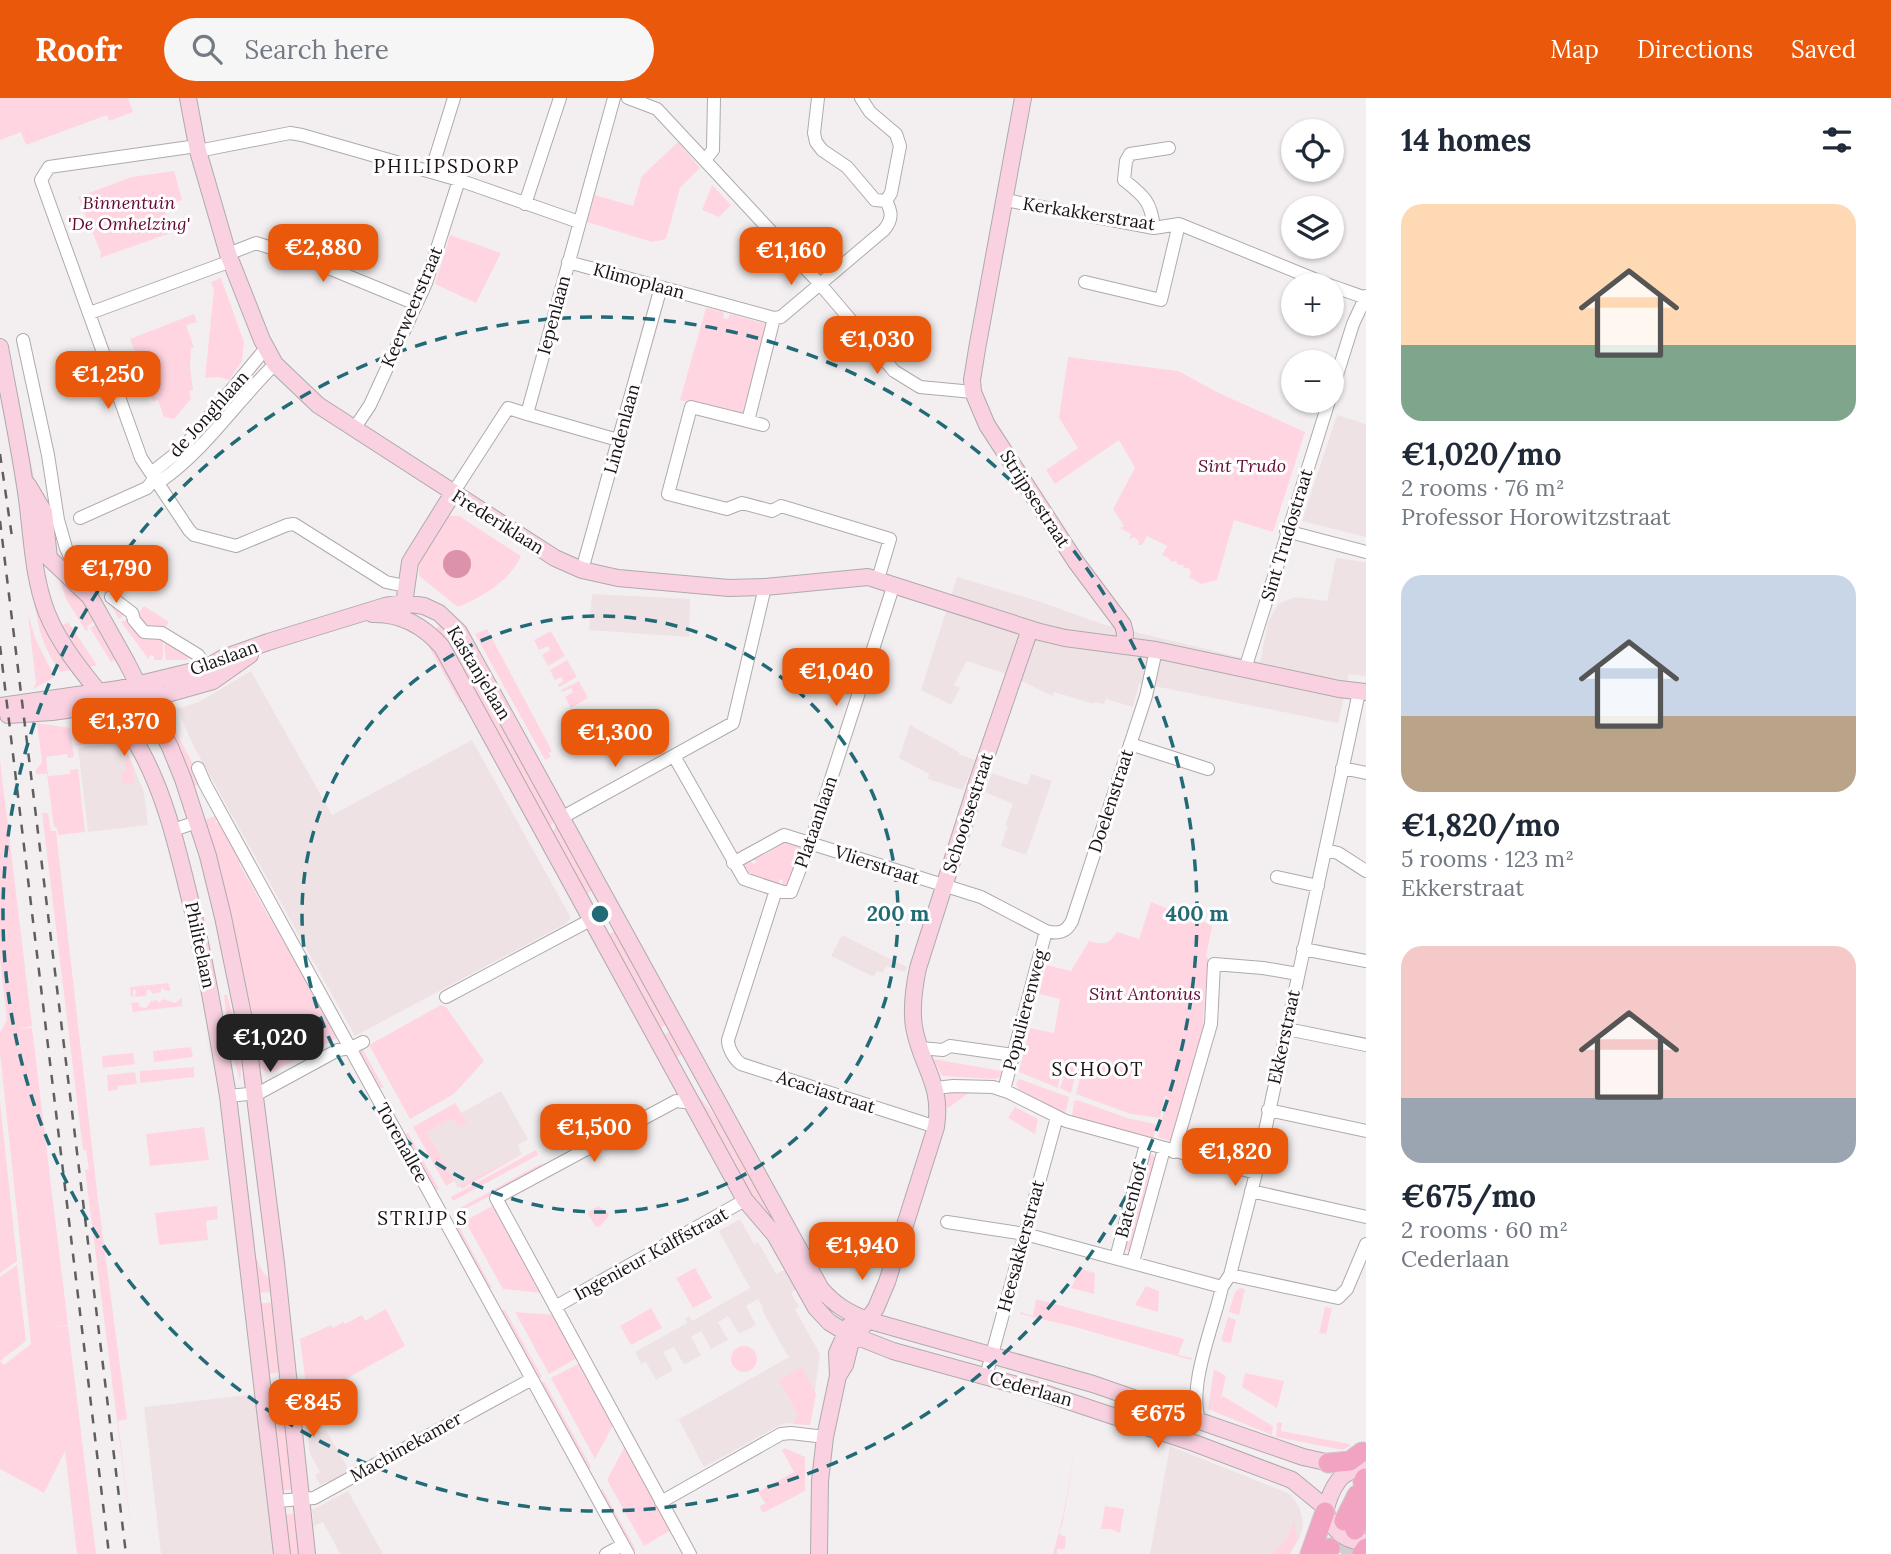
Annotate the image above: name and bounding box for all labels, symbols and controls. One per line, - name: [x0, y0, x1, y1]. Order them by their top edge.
- search box: [164, 18, 654, 81]
- text: Roofr: [35, 28, 122, 70]
- icon: search: [188, 30, 226, 68]
- text: Search here: [244, 33, 389, 66]
- text: Map: [1550, 34, 1599, 65]
- text: Directions: [1637, 34, 1753, 65]
- text: Saved: [1791, 34, 1856, 65]
- map controls: [1281, 119, 1344, 413]
- button: locate: [1281, 119, 1344, 182]
- text: 14 homes: [1401, 121, 1531, 159]
- icon: filters: [1818, 121, 1856, 159]
- district label: PHILIPSDORP: [374, 154, 520, 178]
- park label: Binnentuin 'De Omhelzing': [68, 191, 191, 235]
- street label: Kerkakkerstraat: [1021, 192, 1157, 235]
- button: layers: [1281, 196, 1344, 259]
- pin: €2,880: [266, 225, 380, 284]
- pin: €1,160: [734, 228, 848, 287]
- text: €2,880: [284, 232, 362, 261]
- text: €1,160: [756, 235, 826, 264]
- street label: Keerweerstraat: [376, 243, 447, 371]
- icon: home: [1566, 250, 1692, 376]
- street label: Klimoplaan: [591, 257, 688, 304]
- street label: Iepenlaan: [532, 273, 575, 357]
- button: +: [1281, 273, 1344, 336]
- pin: €1,030: [820, 316, 934, 376]
- text: €1,030: [839, 324, 915, 353]
- button: −: [1281, 350, 1344, 413]
- pin: €1,250: [51, 352, 165, 411]
- text: €1,250: [71, 359, 145, 388]
- street label: de Jonghlaan: [164, 365, 254, 462]
- street label: Lindenlaan: [598, 381, 645, 476]
- text: €1,020/mo: [1401, 435, 1561, 473]
- street label: Strijpsestraat: [995, 446, 1076, 552]
- park label: Sint Trudo: [1198, 454, 1286, 477]
- street label: Sint Trudostraat: [1255, 466, 1318, 604]
- text: 2 rooms · 76 m²: [1401, 473, 1565, 502]
- street label: Frederiklaan: [448, 484, 549, 559]
- text: Professor Horowitzstraat: [1401, 502, 1671, 531]
- pin: €1,790: [59, 546, 173, 605]
- text: €1,790: [80, 553, 152, 582]
- street label: Kastanjelaan: [442, 621, 517, 724]
- icon: home: [1566, 621, 1692, 747]
- street label: Glaslaan: [187, 635, 261, 680]
- pin: €1,040: [779, 648, 893, 708]
- text: €1,040: [798, 656, 874, 685]
- pin: €1,370: [67, 698, 181, 758]
- text: €1,370: [88, 706, 160, 735]
- pin: €1,300: [558, 710, 672, 769]
- text: €1,300: [577, 717, 653, 746]
- street label: Doelenstraat: [1083, 746, 1138, 856]
- street label: Schootsestraat: [937, 750, 998, 876]
- street label: Plataanlaan: [789, 773, 842, 871]
- text: €1,820/mo: [1401, 806, 1560, 844]
- street label: Vlierstraat: [831, 840, 923, 889]
- text: 5 rooms · 123 m²: [1401, 844, 1574, 873]
- text: Ekkerstraat: [1401, 873, 1524, 902]
- street label: Philitelaan: [180, 899, 221, 990]
- text: 200 m: [867, 900, 929, 927]
- text: 400 m: [1165, 900, 1229, 927]
- centre of rings: [588, 902, 612, 926]
- street label: Populierenweg: [997, 946, 1052, 1073]
- park label: Sint Antonius: [1089, 982, 1201, 1005]
- street label: Ekkerstraat: [1262, 987, 1305, 1086]
- icon: home: [1566, 992, 1692, 1118]
- pin: €1,020: [213, 1014, 327, 1074]
- text: €1,020: [233, 1022, 307, 1051]
- district label: SCHOOT: [1052, 1057, 1144, 1081]
- street label: Acaciastraat: [773, 1064, 878, 1118]
- street label: Torenallee: [371, 1099, 434, 1187]
- pin: €1,500: [537, 1104, 651, 1164]
- text: €1,500: [556, 1112, 632, 1141]
- pin: €1,820: [1178, 1128, 1292, 1188]
- text: €1,820: [1198, 1136, 1272, 1165]
- street label: Batenhof: [1110, 1160, 1152, 1240]
- street label: Heesakkerstraat: [992, 1177, 1049, 1314]
- text: €675/mo: [1401, 1177, 1536, 1215]
- street label: Ingenieur Kalffstraat: [570, 1202, 732, 1305]
- district label: STRIJP S: [377, 1206, 469, 1230]
- text: 2 rooms · 60 m²: [1401, 1215, 1568, 1244]
- pin: €1,940: [805, 1222, 919, 1282]
- text: €1,940: [825, 1230, 899, 1259]
- text: Cederlaan: [1401, 1244, 1509, 1273]
- street label: Cederlaan: [987, 1366, 1075, 1411]
- pin: €845: [272, 1380, 354, 1439]
- text: €845: [285, 1387, 341, 1416]
- pin: €675: [1117, 1390, 1199, 1450]
- text: €675: [1130, 1398, 1186, 1427]
- street label: Machinekamer: [346, 1406, 466, 1487]

